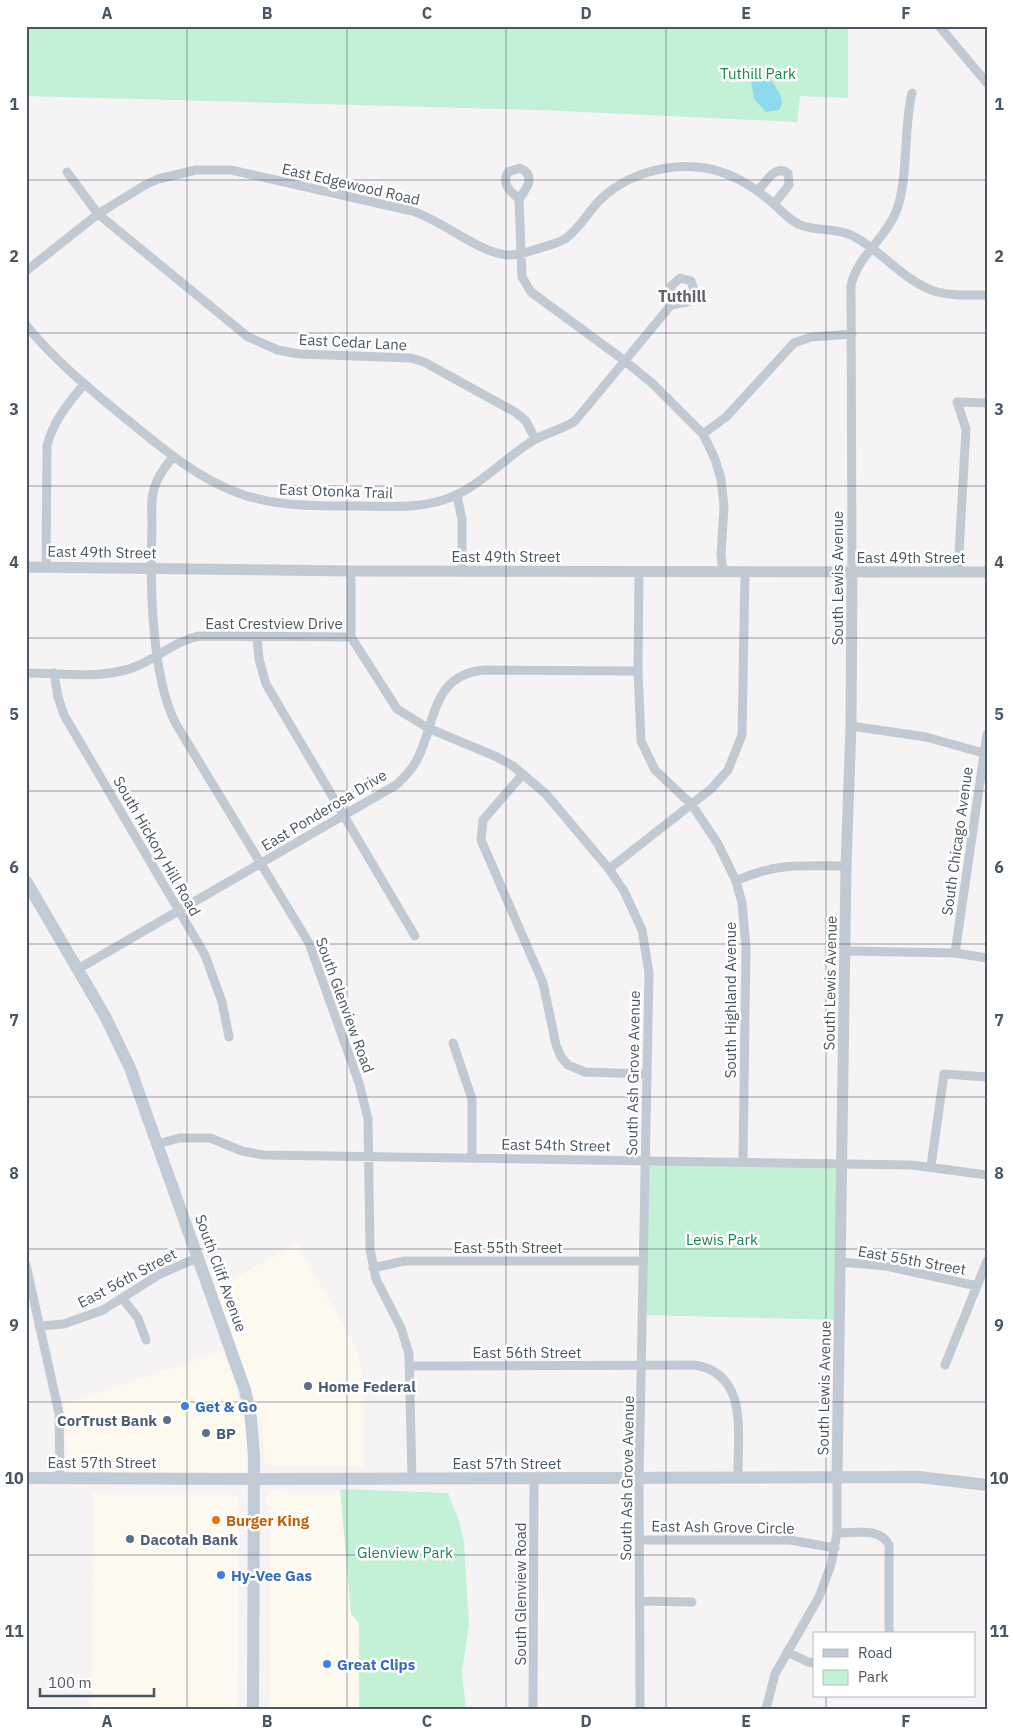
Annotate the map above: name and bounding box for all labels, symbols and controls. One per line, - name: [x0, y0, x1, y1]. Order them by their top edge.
- text: A: [102, 3, 113, 23]
- text: B: [262, 3, 273, 23]
- text: C: [422, 3, 432, 23]
- text: D: [580, 3, 592, 23]
- text: E: [741, 3, 751, 23]
- text: F: [901, 3, 911, 23]
- park label: Tuthill Park: [720, 64, 796, 83]
- text: 1: [9, 94, 19, 114]
- text: 1: [994, 94, 1004, 114]
- street label: East Edgewood Road: [280, 159, 422, 209]
- text: 2: [9, 246, 19, 266]
- text: 2: [994, 246, 1004, 266]
- district label: Tuthill: [658, 286, 706, 306]
- street label: East Cedar Lane: [298, 330, 408, 354]
- text: 3: [9, 399, 19, 419]
- text: 3: [994, 399, 1004, 419]
- street label: East Otonka Trail: [279, 480, 393, 502]
- street label: South Lewis Avenue: [828, 511, 847, 645]
- street label: East 49th Street: [47, 542, 157, 562]
- street label: East 49th Street: [451, 547, 561, 566]
- street label: East 49th Street: [856, 548, 966, 567]
- text: 4: [9, 552, 19, 572]
- text: 4: [994, 552, 1004, 572]
- street label: East Crestview Drive: [205, 614, 343, 633]
- text: 5: [9, 704, 19, 724]
- text: 5: [994, 704, 1004, 724]
- street label: East Ponderosa Drive: [258, 765, 390, 855]
- street label: South Chicago Avenue: [937, 765, 977, 917]
- street label: South Hickory Hill Road: [109, 773, 205, 919]
- text: 6: [9, 857, 19, 877]
- text: 6: [994, 857, 1004, 877]
- street label: South Lewis Avenue: [819, 916, 841, 1050]
- street label: South Highland Avenue: [721, 922, 740, 1078]
- street label: South Glenview Road: [312, 935, 378, 1075]
- street label: South Ash Grove Avenue: [622, 990, 644, 1156]
- text: 7: [9, 1010, 19, 1030]
- text: 7: [994, 1010, 1004, 1030]
- street label: East 54th Street: [501, 1135, 611, 1155]
- text: 8: [9, 1163, 19, 1183]
- text: 8: [994, 1163, 1004, 1183]
- street label: South Cliff Avenue: [191, 1212, 251, 1334]
- park label: Lewis Park: [686, 1230, 758, 1249]
- street label: East 55th Street: [453, 1238, 563, 1257]
- street label: East 55th Street: [857, 1241, 967, 1279]
- street label: East 56th Street: [74, 1244, 180, 1312]
- text: 9: [9, 1315, 19, 1335]
- text: 9: [994, 1315, 1004, 1335]
- street label: South Lewis Avenue: [813, 1321, 835, 1455]
- street label: East 56th Street: [472, 1343, 582, 1362]
- place label: Home Federal: [318, 1377, 416, 1396]
- marker: Home Federal: [302, 1380, 314, 1392]
- street label: South Ash Grove Avenue: [616, 1395, 638, 1561]
- place label: Get & Go: [195, 1397, 257, 1416]
- marker: Get & Go: [179, 1400, 191, 1412]
- place label: CorTrust Bank: [57, 1411, 157, 1430]
- marker: CorTrust Bank: [161, 1414, 173, 1426]
- place label: BP: [216, 1424, 236, 1443]
- marker: BP: [200, 1427, 212, 1439]
- street label: East 57th Street: [47, 1453, 157, 1472]
- street label: East 57th Street: [452, 1454, 562, 1473]
- text: 10: [4, 1468, 24, 1488]
- text: 10: [989, 1468, 1009, 1488]
- place label: Burger King: [226, 1511, 310, 1530]
- marker: Burger King: [210, 1514, 222, 1526]
- street label: East Ash Grove Circle: [651, 1516, 795, 1538]
- street label: South Glenview Road: [511, 1523, 530, 1665]
- place label: Dacotah Bank: [140, 1530, 238, 1549]
- marker: Dacotah Bank: [124, 1533, 136, 1545]
- park label: Glenview Park: [357, 1543, 453, 1562]
- place label: Hy-Vee Gas: [231, 1566, 312, 1585]
- marker: Hy-Vee Gas: [215, 1569, 227, 1581]
- text: 11: [4, 1621, 24, 1641]
- text: 11: [989, 1621, 1009, 1641]
- legend: [813, 1632, 976, 1698]
- text: Road: [858, 1643, 893, 1662]
- place label: Great Clips: [337, 1655, 416, 1674]
- marker: Great Clips: [321, 1658, 333, 1670]
- scale bar: [40, 1665, 154, 1697]
- text: Park: [858, 1667, 888, 1686]
- text: 100 m: [48, 1673, 92, 1692]
- text: A: [102, 1711, 113, 1731]
- text: B: [262, 1711, 273, 1731]
- text: C: [422, 1711, 432, 1731]
- text: D: [580, 1711, 592, 1731]
- text: E: [741, 1711, 751, 1731]
- text: F: [901, 1711, 911, 1731]

